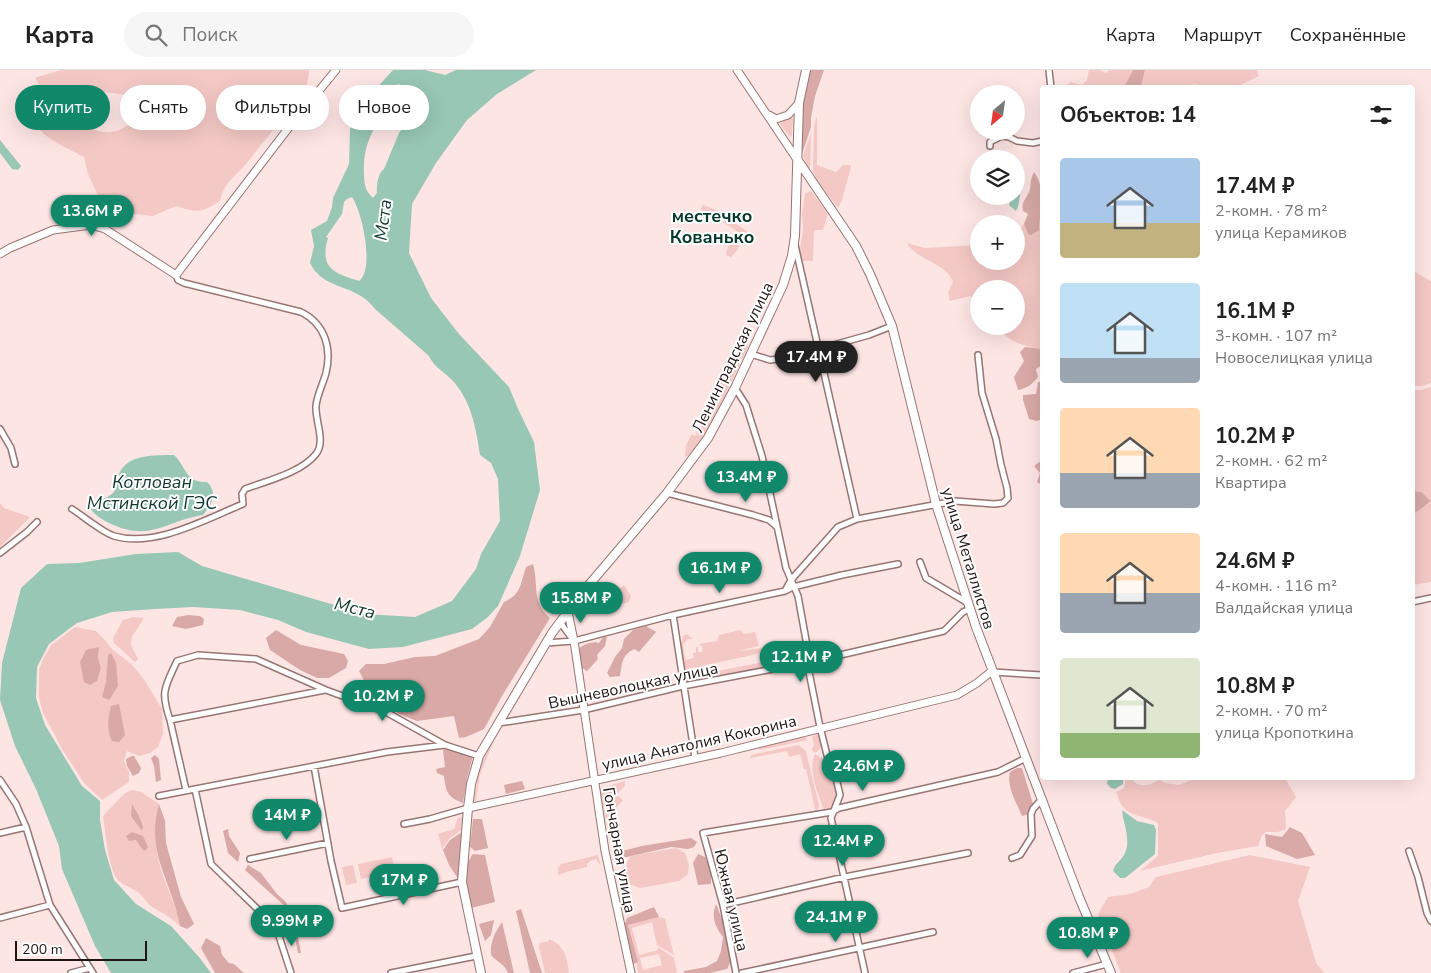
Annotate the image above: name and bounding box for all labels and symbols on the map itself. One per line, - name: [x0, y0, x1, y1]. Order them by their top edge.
- north arrow: [970, 85, 1025, 140]
- pin: 13.6M ₽: [46, 194, 138, 237]
- water label: Мста: [369, 198, 397, 242]
- district label: местечко Кованько: [670, 204, 754, 249]
- street label: Ленинградская улица: [687, 278, 779, 436]
- pin: 17.4M ₽: [770, 340, 862, 383]
- pin: 13.4M ₽: [700, 460, 792, 503]
- water label: Котлован Мстинской ГЭС: [87, 470, 218, 515]
- street label: улица Металлистов: [936, 485, 1000, 632]
- pin: 16.1M ₽: [674, 552, 766, 594]
- pin: 15.8M ₽: [535, 582, 627, 624]
- water label: Мста: [332, 591, 378, 625]
- pin: 12.1M ₽: [755, 640, 847, 683]
- street label: Вышневолоцкая улица: [546, 657, 720, 715]
- pin: 10.2M ₽: [337, 680, 429, 722]
- street label: улица Анатолия Кокорина: [600, 710, 799, 776]
- pin: 24.6M ₽: [817, 750, 909, 792]
- street label: Гончарная улица: [597, 785, 641, 915]
- pin: 14M ₽: [252, 798, 322, 841]
- pin: 12.4M ₽: [797, 824, 889, 867]
- street label: Южная улица: [709, 847, 753, 953]
- pin: 17M ₽: [369, 864, 439, 906]
- pin: 24.1M ₽: [790, 900, 882, 943]
- pin: 9.99M ₽: [246, 904, 338, 947]
- pin: 10.8M ₽: [1042, 916, 1134, 959]
- scale bar: [15, 938, 148, 961]

